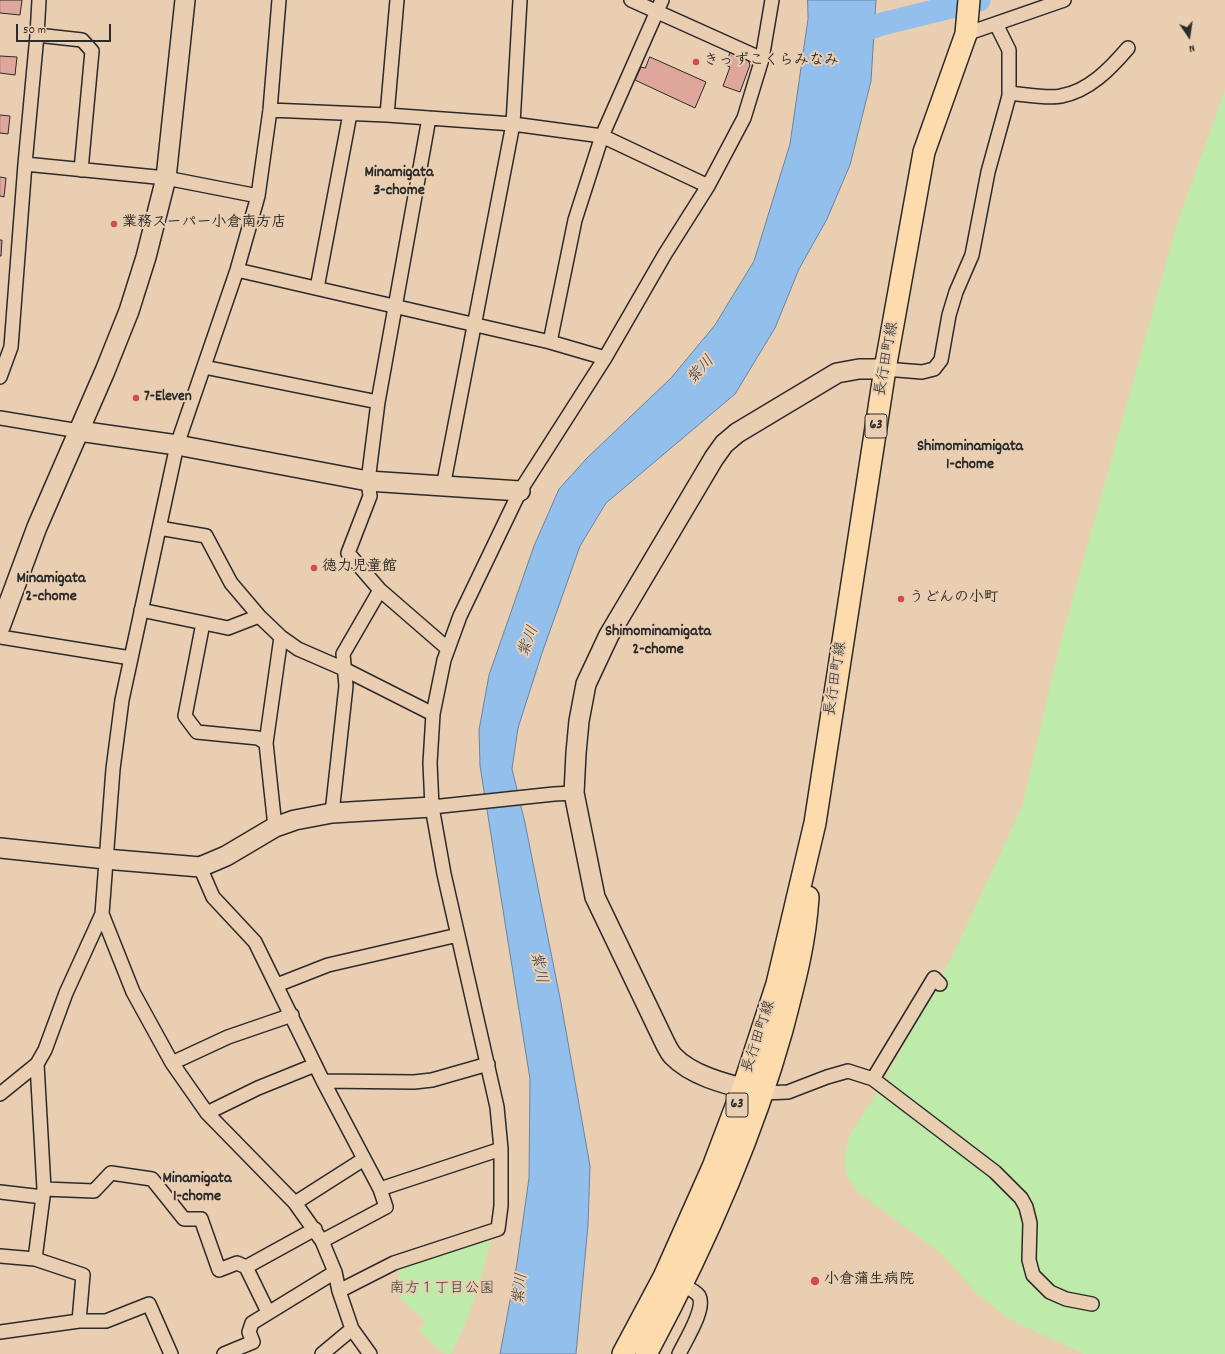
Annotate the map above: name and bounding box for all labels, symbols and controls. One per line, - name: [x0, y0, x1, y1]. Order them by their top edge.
- scale bar: [18, 16, 113, 42]
- north arrow: [1169, 16, 1209, 56]
- text: 50 m: [23, 22, 46, 39]
- text: N: [1187, 39, 1196, 56]
- place label: きっずこくらみなみ: [704, 53, 839, 71]
- marker: きっずこくらみなみ: [691, 57, 701, 67]
- district label: Minamigata 3-chome: [364, 164, 434, 202]
- place label: 業務スーパー小倉南方店: [122, 215, 286, 233]
- marker: 業務スーパー小倉南方店: [109, 219, 119, 229]
- street label: 長行田町線: [873, 321, 903, 397]
- water label: 紫川: [684, 353, 720, 389]
- place label: 7-Eleven: [144, 389, 192, 407]
- marker: 7-Eleven: [131, 393, 141, 403]
- road number: 63: [865, 414, 887, 438]
- district label: Shimominamigata 1-chome: [917, 438, 1023, 476]
- place label: 徳力児童館: [322, 559, 397, 577]
- marker: 徳力児童館: [309, 563, 319, 573]
- district label: Minamigata 2-chome: [16, 570, 86, 608]
- place label: うどんの小町: [909, 590, 999, 608]
- marker: うどんの小町: [896, 594, 906, 604]
- district label: Shimominamigata 2-chome: [605, 623, 711, 661]
- water label: 紫川: [515, 624, 545, 660]
- street label: 長行田町線: [822, 641, 852, 717]
- water label: 紫川: [524, 950, 550, 986]
- street label: 長行田町線: [740, 999, 780, 1075]
- road number: 63: [726, 1093, 748, 1117]
- district label: Minamigata 1-chome: [162, 1170, 232, 1208]
- water label: 紫川: [511, 1272, 533, 1306]
- place label: 小倉蒲生病院: [824, 1272, 914, 1290]
- marker: 小倉蒲生病院: [809, 1275, 821, 1287]
- park label: 南方１丁目公園: [390, 1281, 494, 1299]

